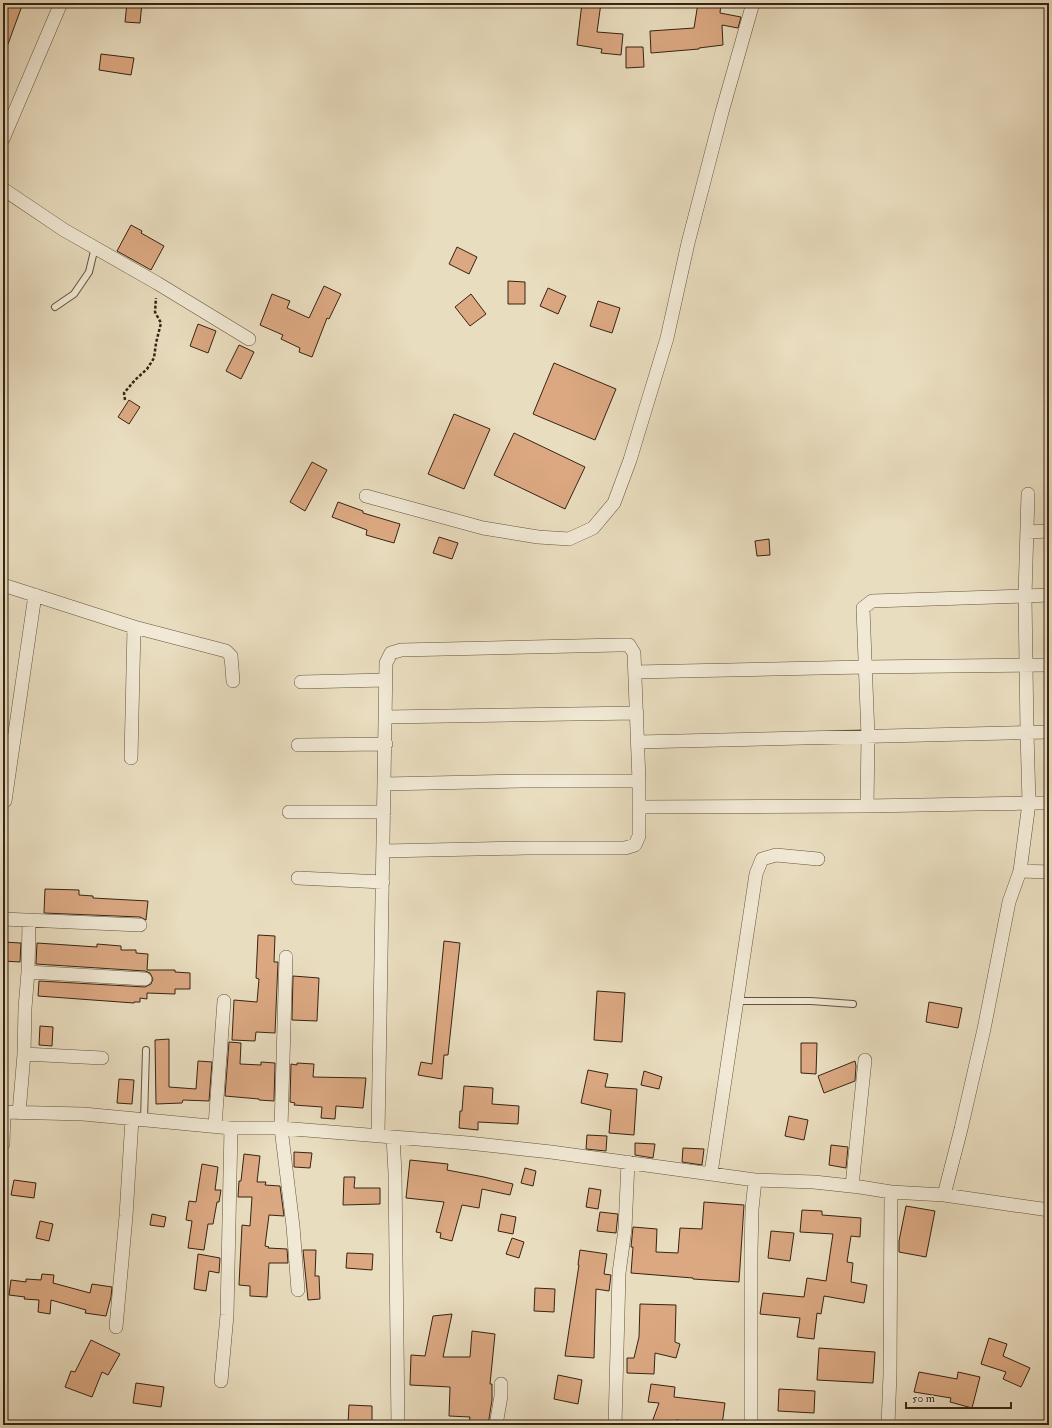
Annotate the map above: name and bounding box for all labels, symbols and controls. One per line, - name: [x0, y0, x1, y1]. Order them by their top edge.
- scale bar: [906, 1384, 1011, 1410]
- text: 50 m: [912, 1391, 936, 1406]

